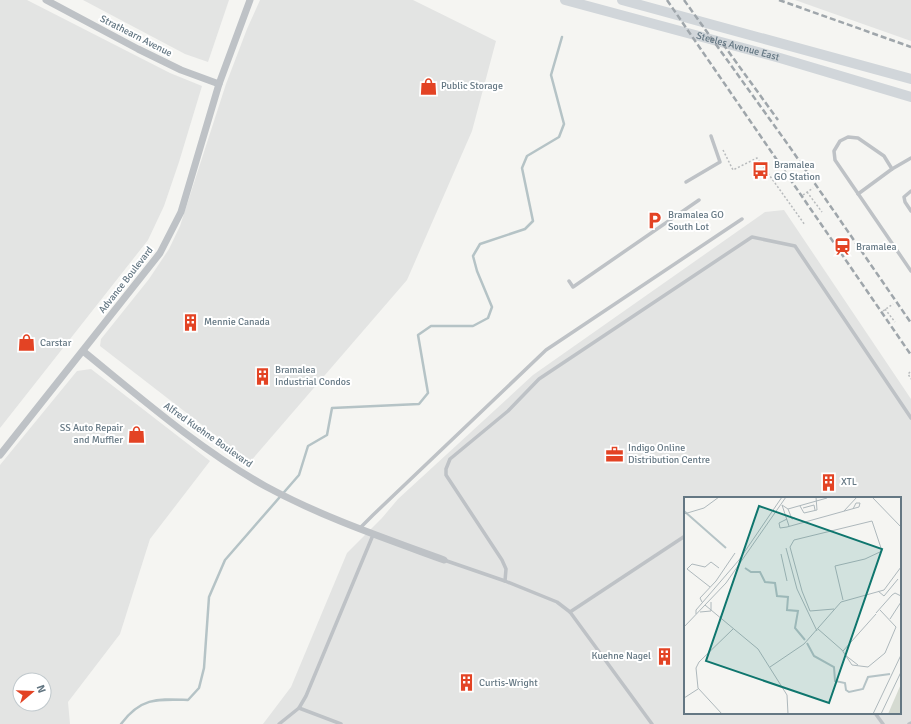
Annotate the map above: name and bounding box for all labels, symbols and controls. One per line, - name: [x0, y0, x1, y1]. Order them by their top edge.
- street label: Strathearn Avenue: [98, 13, 174, 59]
- street label: Steeles Avenue East: [695, 30, 781, 64]
- shop icon: Public Storage: [418, 76, 438, 96]
- place label: Public Storage: [441, 80, 503, 92]
- place label: Bramalea GO Station: [774, 159, 820, 183]
- bus stop icon: Bramalea GO Station: [751, 161, 771, 181]
- place label: Bramalea GO South Lot: [668, 209, 724, 233]
- parking icon: Bramalea GO South Lot: [645, 211, 665, 231]
- station icon: Bramalea: [833, 237, 853, 257]
- place label: Bramalea: [856, 241, 897, 253]
- street label: Advance Boulevard: [96, 244, 156, 316]
- building icon: Mennie Canada: [181, 312, 201, 332]
- place label: Mennie Canada: [204, 316, 270, 328]
- shop icon: Carstar: [17, 333, 37, 353]
- place label: Carstar: [40, 337, 72, 349]
- place label: Bramalea Industrial Condos: [275, 364, 351, 388]
- building icon: Bramalea Industrial Condos: [252, 366, 272, 386]
- street label: Alfred Kuehne Boulevard: [161, 400, 255, 470]
- place label: SS Auto Repair and Muffler: [60, 422, 123, 446]
- shop icon: SS Auto Repair and Muffler: [126, 424, 146, 444]
- place label: Indigo Online Distribution Centre: [628, 442, 710, 466]
- office icon: Indigo Online Distribution Centre: [605, 444, 625, 464]
- building icon: XTL: [818, 472, 838, 492]
- place label: XTL: [841, 476, 857, 488]
- inset map: [684, 497, 901, 714]
- building icon: Kuehne Nagel: [654, 646, 674, 666]
- place label: Kuehne Nagel: [592, 650, 651, 662]
- north arrow: [12, 672, 52, 712]
- building icon: Curtis-Wright: [456, 673, 476, 693]
- place label: Curtis-Wright: [479, 677, 538, 689]
- text: N: [34, 683, 48, 695]

